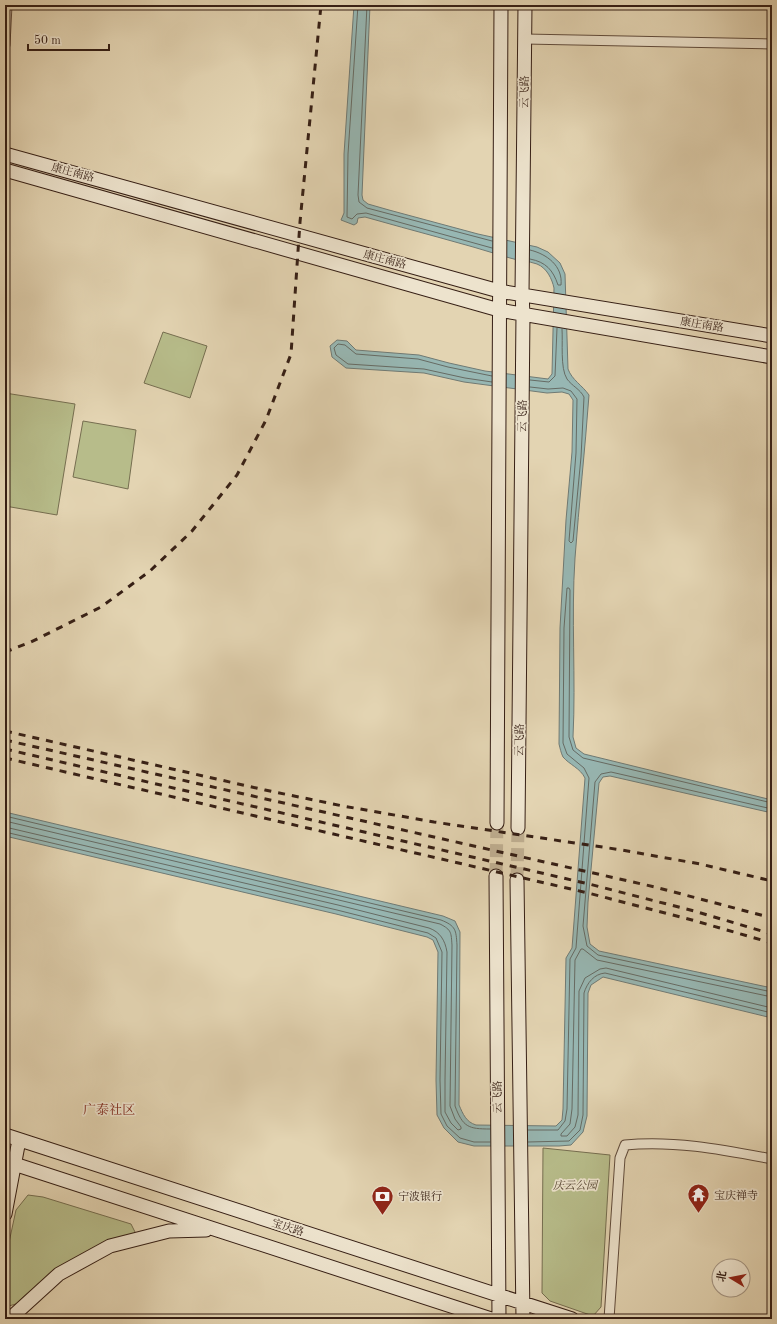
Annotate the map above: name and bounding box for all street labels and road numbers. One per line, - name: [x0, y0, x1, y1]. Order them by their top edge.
- street label: 云飞路: [518, 75, 531, 109]
- street label: 康庄南路: [50, 161, 96, 184]
- street label: 康庄南路: [362, 248, 408, 271]
- street label: 康庄南路: [679, 315, 725, 334]
- street label: 云飞路: [516, 399, 529, 433]
- street label: 云飞路: [513, 723, 526, 757]
- street label: 云飞路: [491, 1081, 504, 1114]
- street label: 宝庆路: [270, 1216, 306, 1239]

